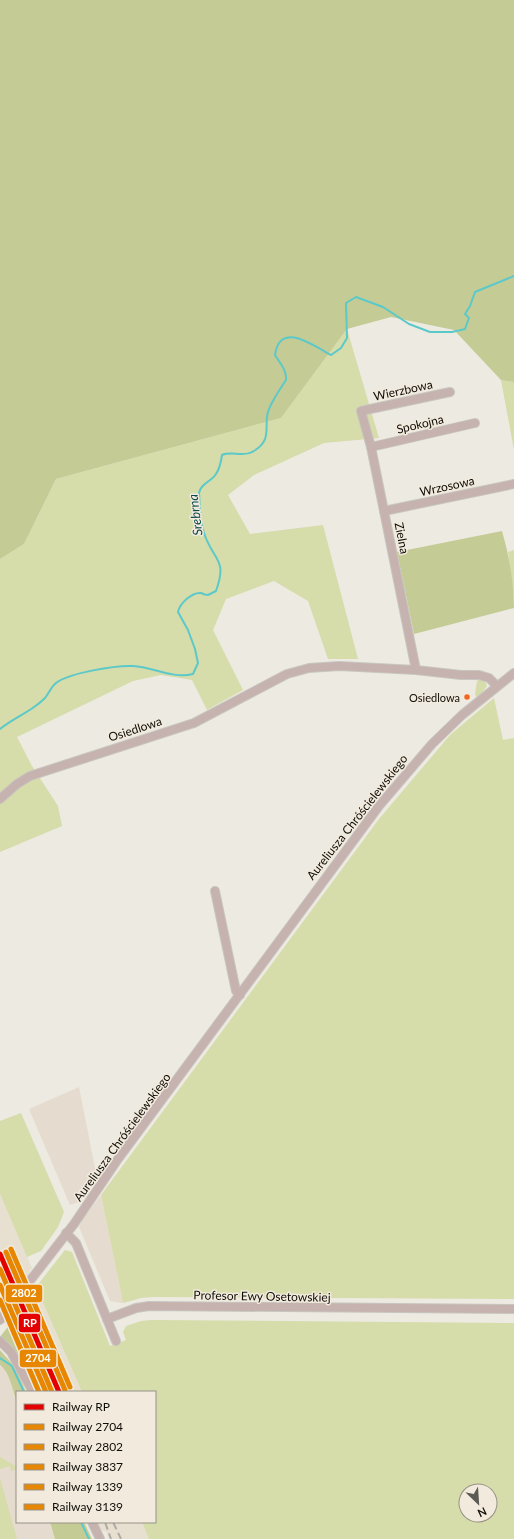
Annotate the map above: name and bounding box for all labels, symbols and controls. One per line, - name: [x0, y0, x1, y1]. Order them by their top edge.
- street label: Wierzbowa: [372, 376, 434, 404]
- street label: Spokojna: [395, 411, 445, 437]
- street label: Wrzosowa: [418, 473, 476, 499]
- water label: Srebrna: [184, 493, 205, 537]
- street label: Zielna: [392, 521, 412, 555]
- place label: Osiedlowa: [409, 691, 460, 704]
- marker: Osiedlowa: [462, 692, 472, 702]
- street label: Osiedlowa: [106, 713, 164, 745]
- street label: Aureliusza Chróścielewskiego: [303, 751, 411, 883]
- street label: Aureliusza Chróścielewskiego: [70, 1070, 174, 1204]
- line badge: 2802: [5, 1284, 43, 1303]
- text: 2802: [11, 1286, 37, 1299]
- street label: Profesor Ewy Osetowskiej: [193, 1287, 331, 1305]
- line badge: RP: [18, 1313, 41, 1333]
- text: RP: [23, 1316, 37, 1329]
- line badge: 2704: [19, 1349, 57, 1368]
- text: 2704: [25, 1351, 51, 1364]
- legend: [16, 1391, 156, 1523]
- text: Railway RP: [52, 1399, 110, 1414]
- text: Railway 2704: [52, 1419, 123, 1434]
- text: Railway 2802: [52, 1439, 123, 1454]
- text: Railway 3837: [52, 1459, 123, 1474]
- text: Railway 1339: [52, 1479, 123, 1494]
- north arrow: [458, 1483, 498, 1523]
- text: Railway 3139: [52, 1499, 123, 1514]
- text: N: [476, 1505, 489, 1520]

